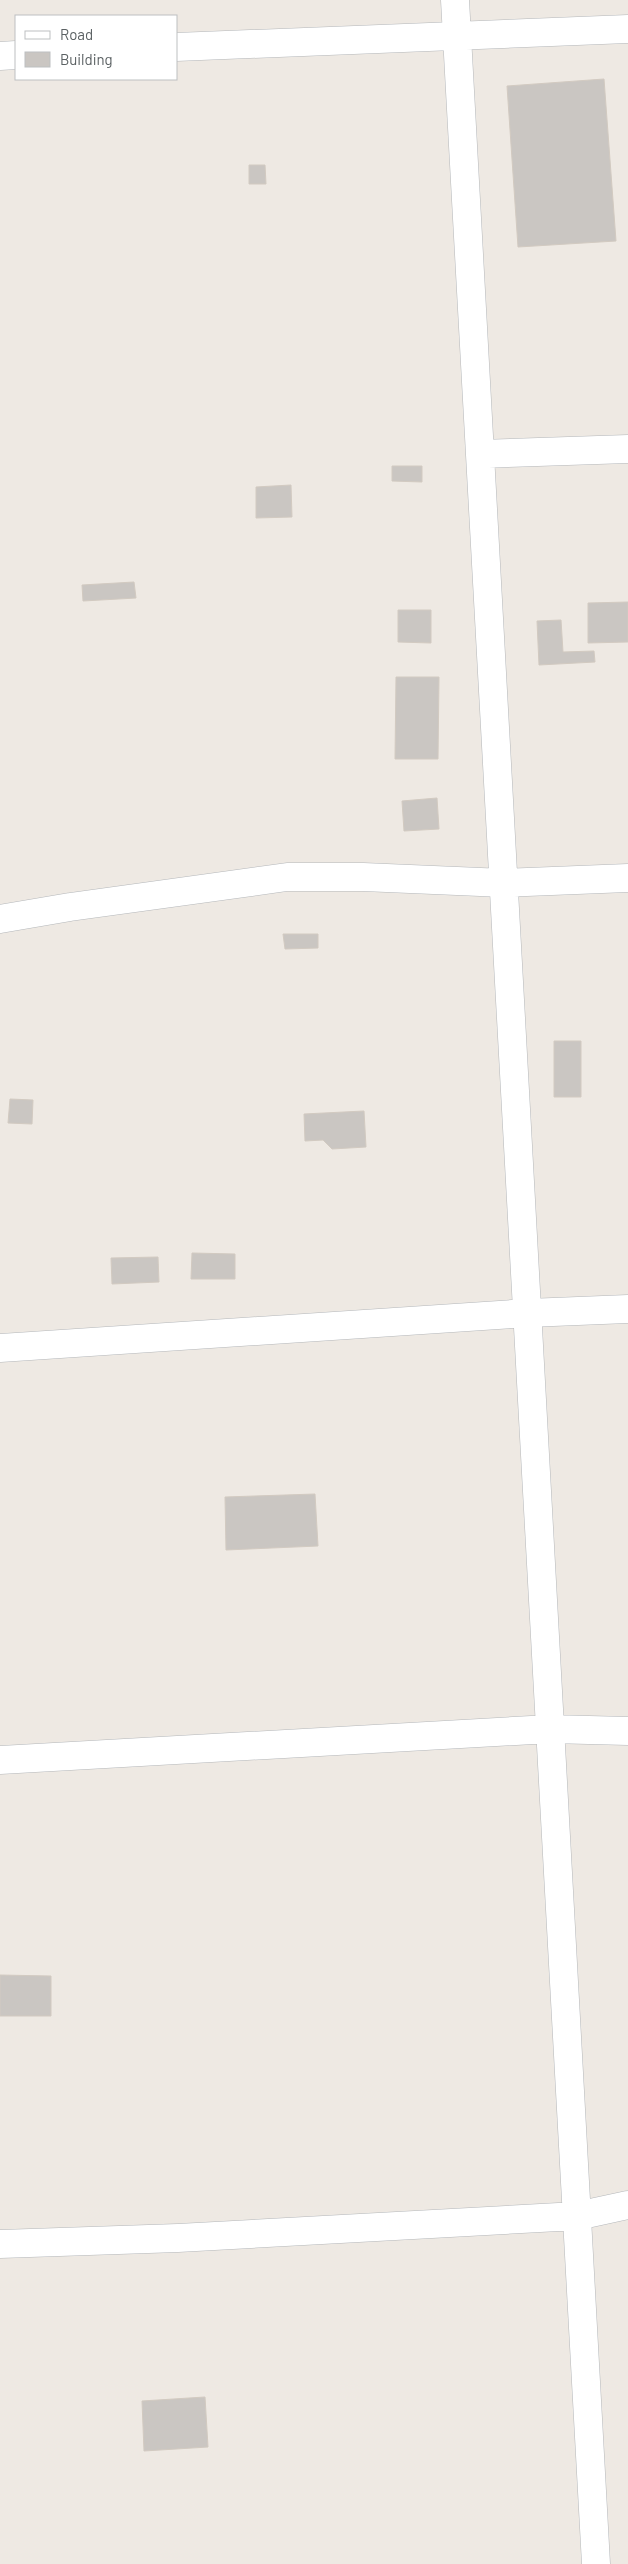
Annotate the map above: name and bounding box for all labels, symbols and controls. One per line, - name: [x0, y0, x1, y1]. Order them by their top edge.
- legend: [15, 15, 178, 80]
- text: Road: [60, 25, 93, 43]
- text: Building: [60, 50, 113, 68]

